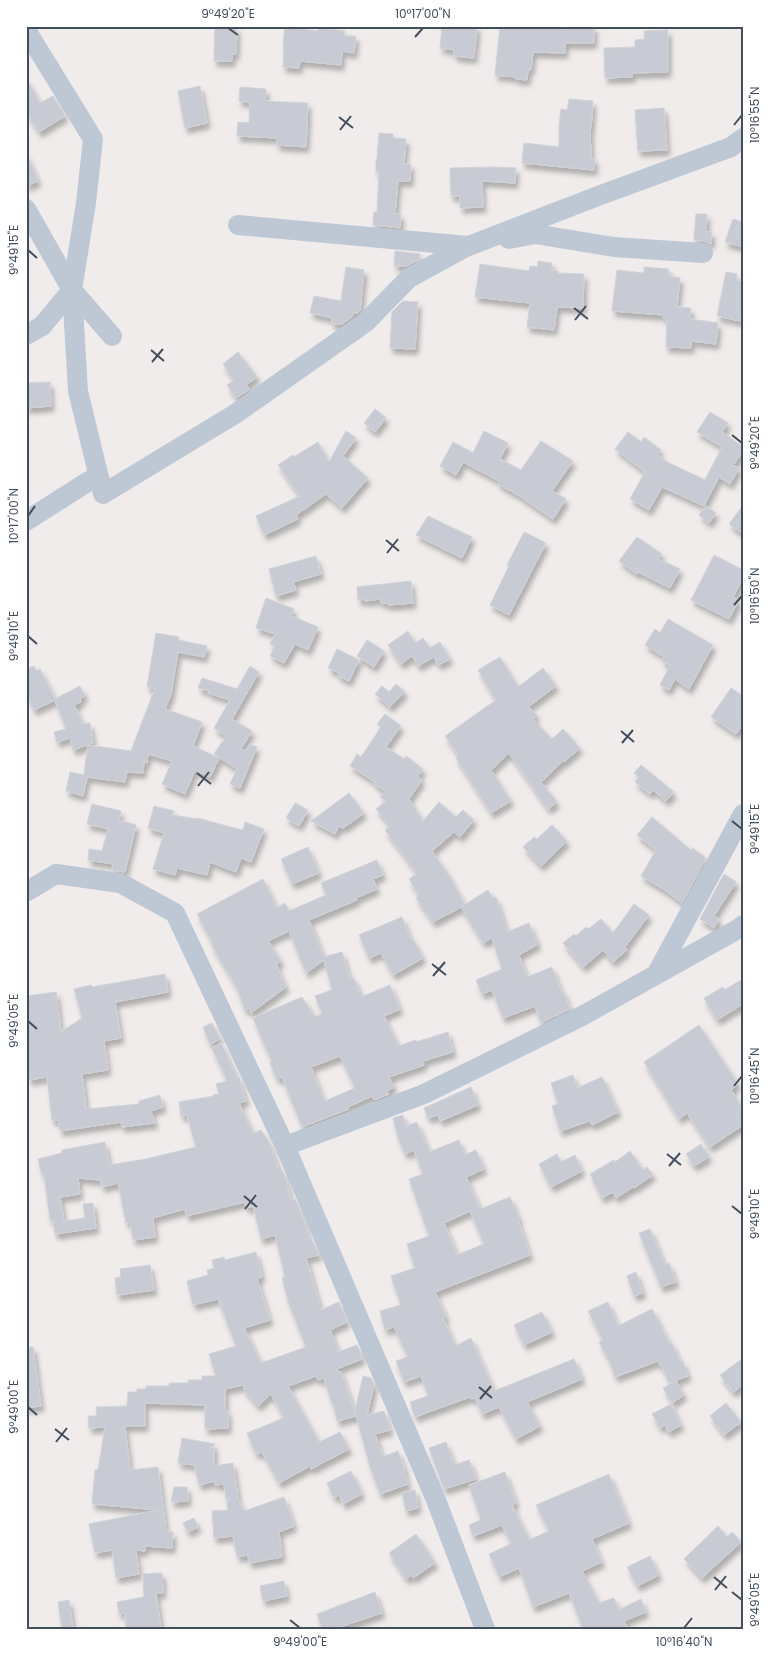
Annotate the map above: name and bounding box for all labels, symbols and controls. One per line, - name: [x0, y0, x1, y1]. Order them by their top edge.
- text: 9°49'20"E: [201, 5, 255, 22]
- text: 10°17'00"N: [395, 5, 451, 22]
- text: 10°16'55"N: [746, 87, 763, 143]
- text: 9°49'15"E: [5, 225, 22, 275]
- text: 9°49'20"E: [746, 416, 763, 470]
- text: 10°17'00"N: [5, 488, 22, 544]
- text: 10°16'50"N: [746, 568, 763, 624]
- text: 9°49'10"E: [5, 611, 22, 661]
- text: 9°49'15"E: [746, 804, 763, 854]
- text: 9°49'05"E: [5, 994, 22, 1048]
- text: 10°16'45"N: [746, 1048, 763, 1104]
- text: 9°49'10"E: [746, 1189, 763, 1239]
- text: 9°49'00"E: [5, 1380, 22, 1434]
- text: 9°49'05"E: [746, 1573, 763, 1627]
- text: 9°49'00"E: [273, 1633, 327, 1650]
- text: 10°16'40"N: [656, 1633, 712, 1650]

